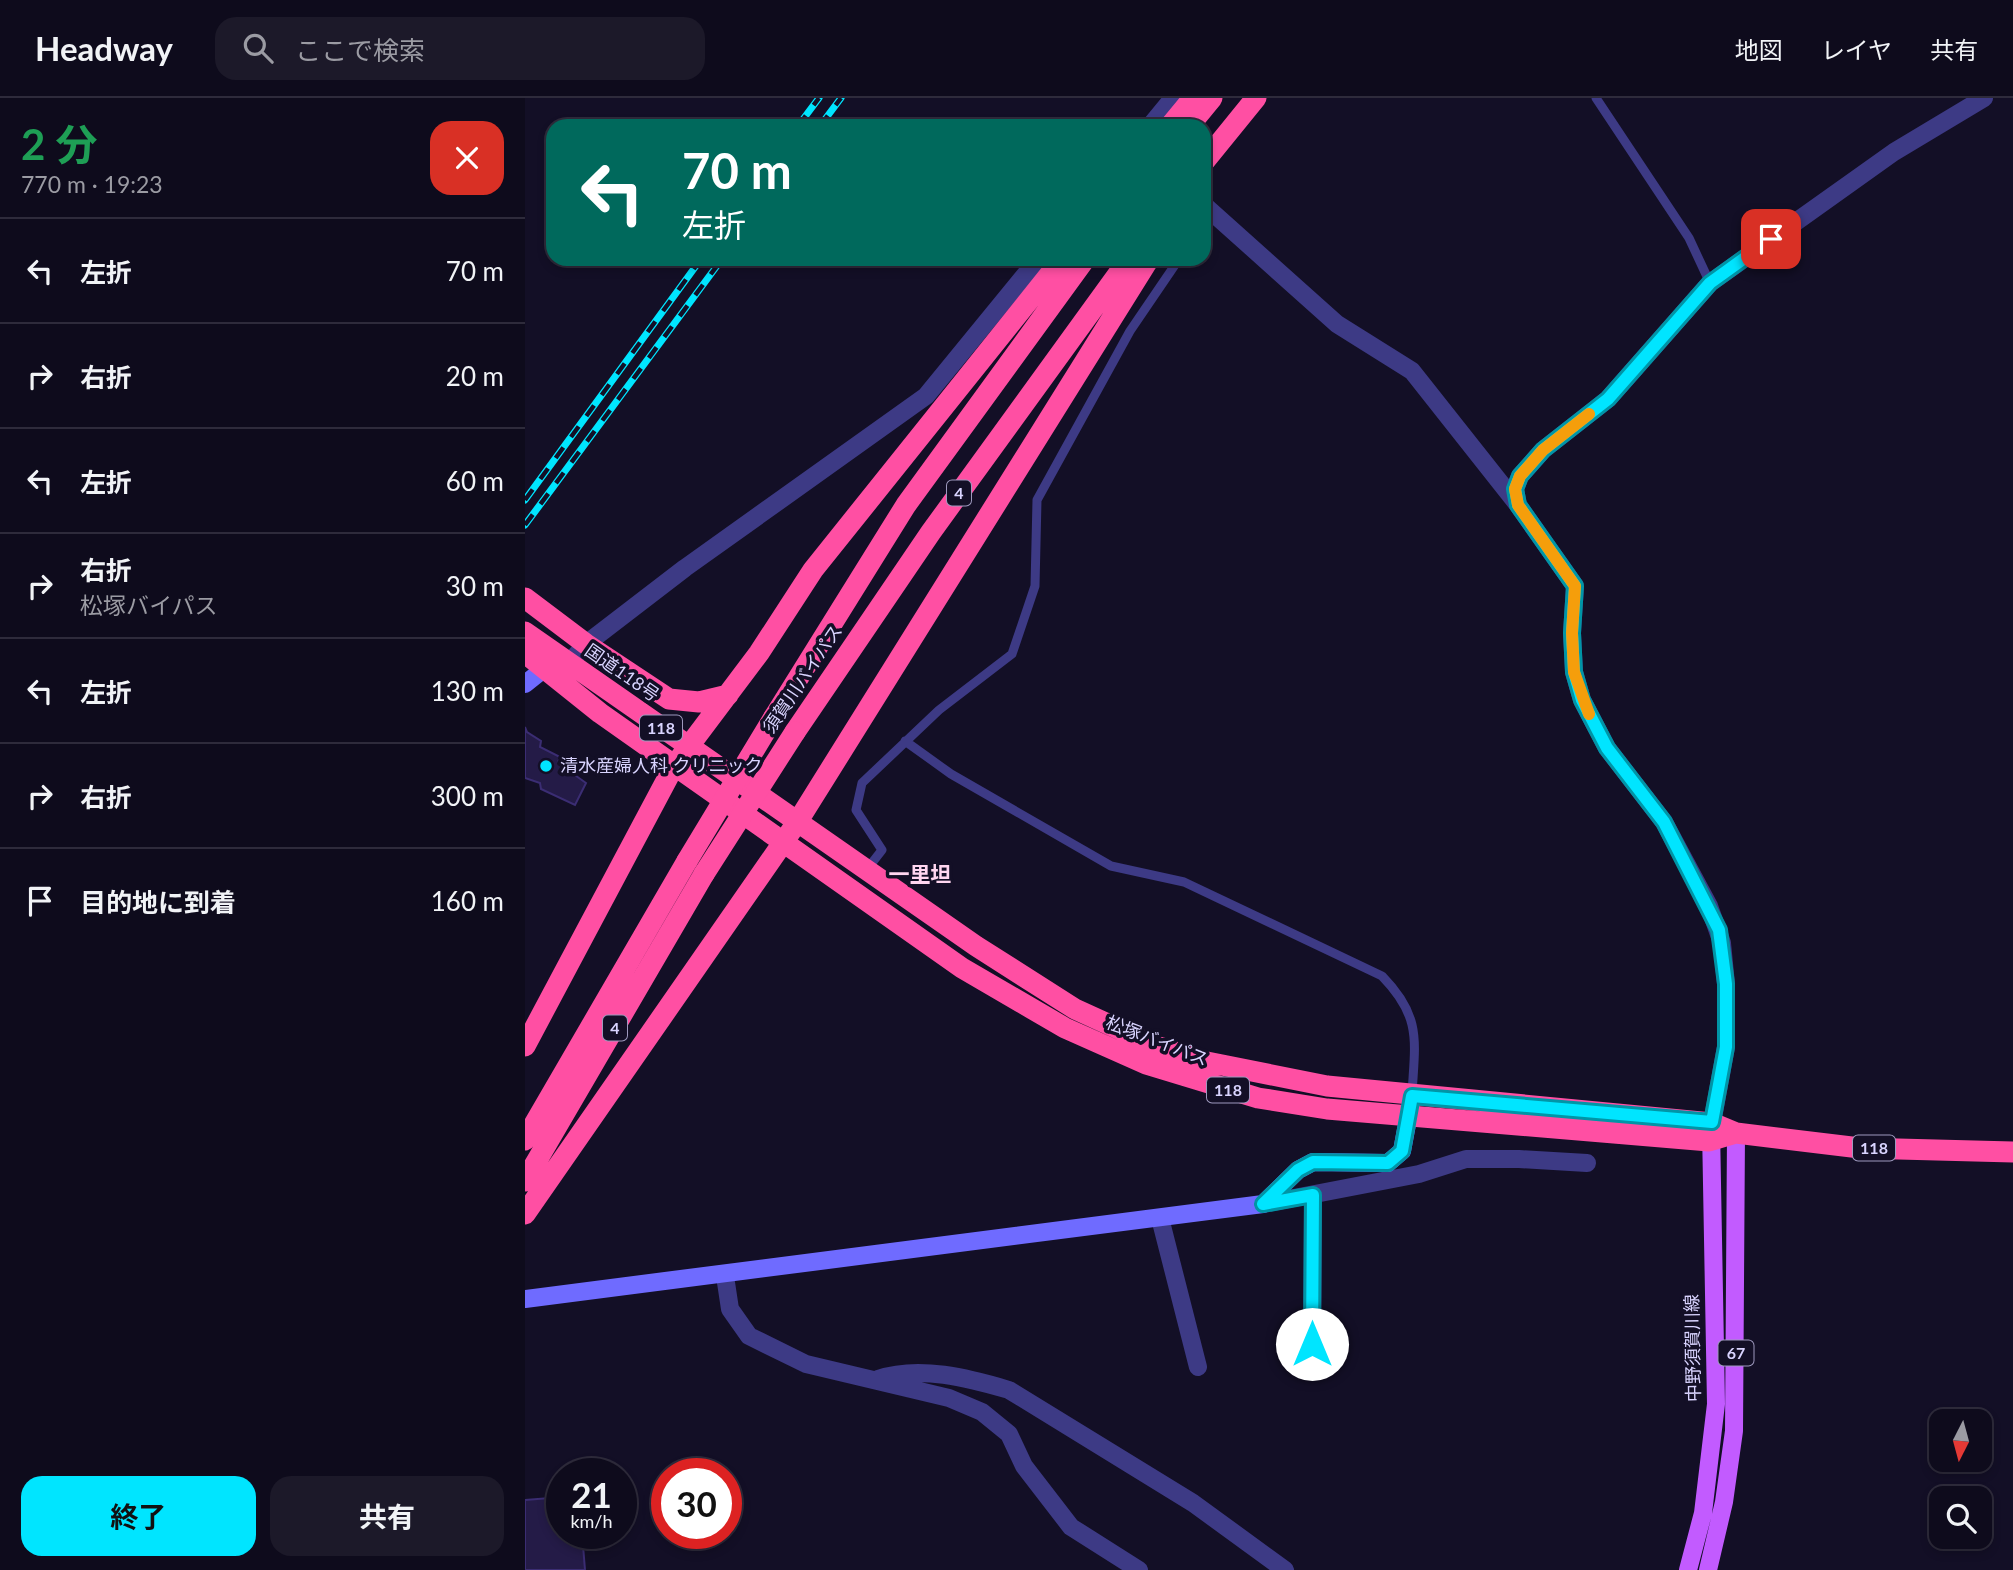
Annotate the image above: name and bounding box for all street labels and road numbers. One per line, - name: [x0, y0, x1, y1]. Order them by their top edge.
- road number: 4: [947, 480, 971, 506]
- street label: 須賀川バイパス: [758, 620, 846, 737]
- street label: 国道118号: [581, 639, 664, 706]
- road number: 118: [640, 716, 682, 740]
- street label: 松塚バイパス: [1103, 1011, 1212, 1070]
- road number: 4: [603, 1016, 627, 1040]
- road number: 118: [1207, 1078, 1249, 1102]
- road number: 118: [1853, 1136, 1895, 1160]
- street label: 中野須賀川線: [1680, 1294, 1704, 1402]
- road number: 67: [1719, 1340, 1753, 1366]

